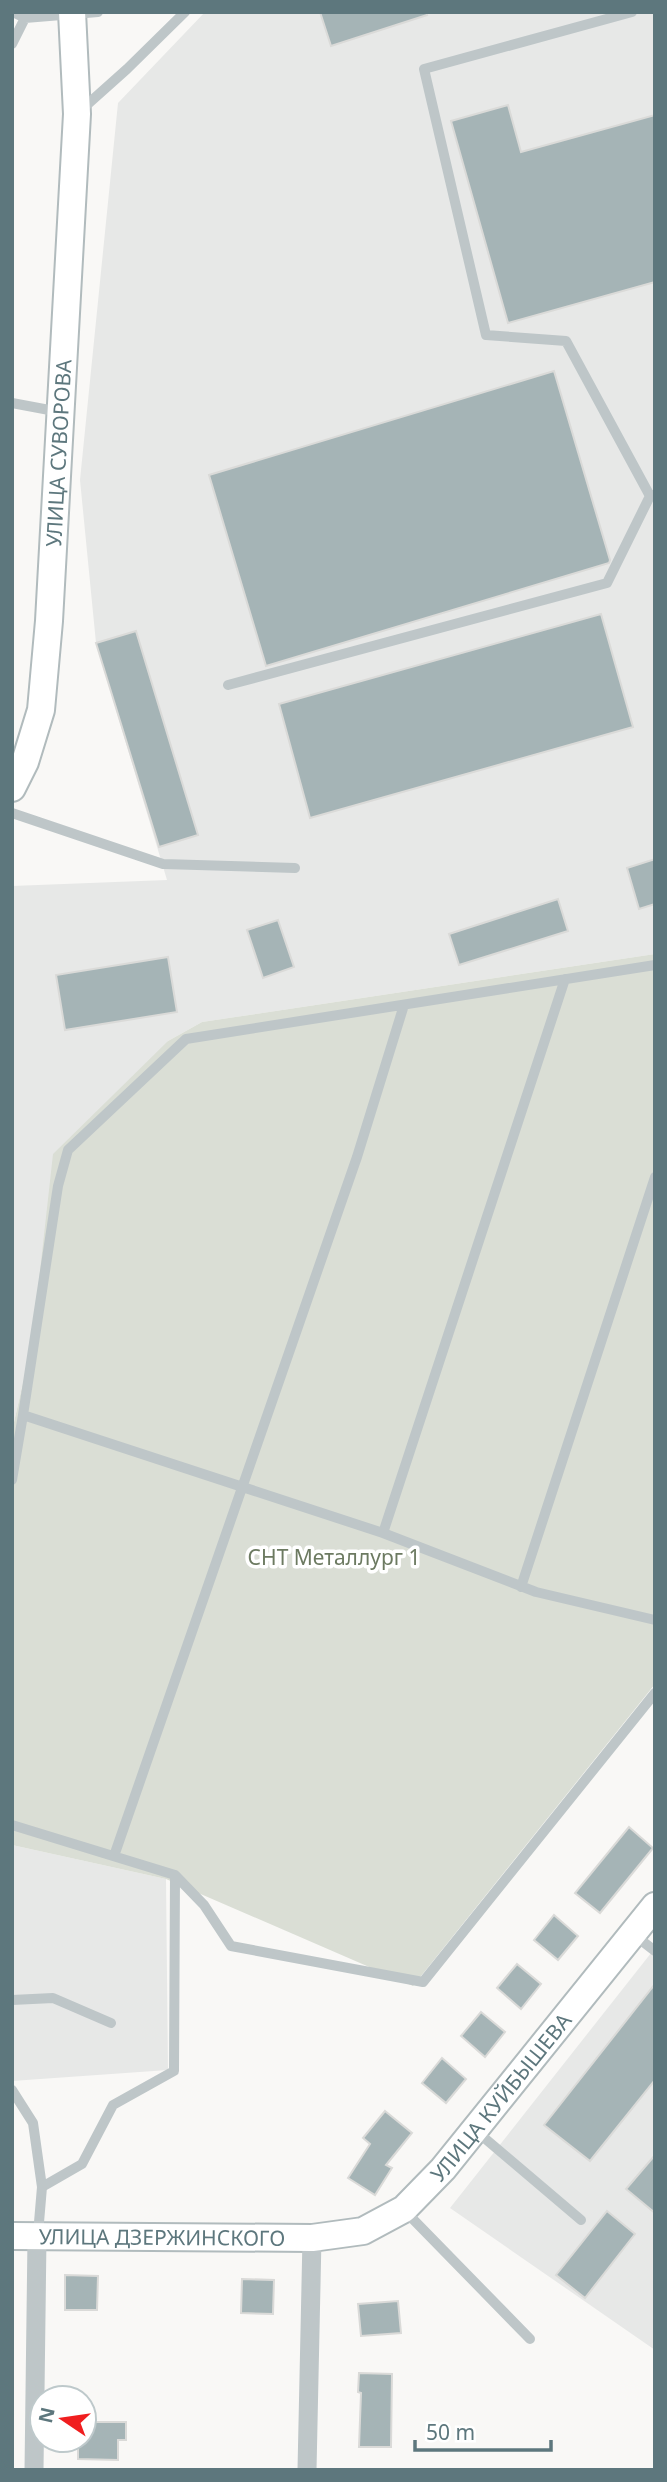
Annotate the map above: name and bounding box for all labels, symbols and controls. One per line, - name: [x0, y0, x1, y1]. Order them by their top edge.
- street label: УЛИЦА СУВОРОВА: [39, 358, 77, 548]
- park label: СНТ Металлург 1: [248, 1543, 420, 1571]
- street label: УЛИЦА КУЙБЫШЕВА: [424, 2007, 578, 2188]
- street label: УЛИЦА ДЗЕРЖИНСКОГО: [39, 2222, 285, 2252]
- north arrow: [28, 2384, 98, 2454]
- text: N: [32, 2405, 61, 2426]
- scale bar: [415, 2408, 552, 2452]
- text: 50 m: [426, 2418, 475, 2446]

